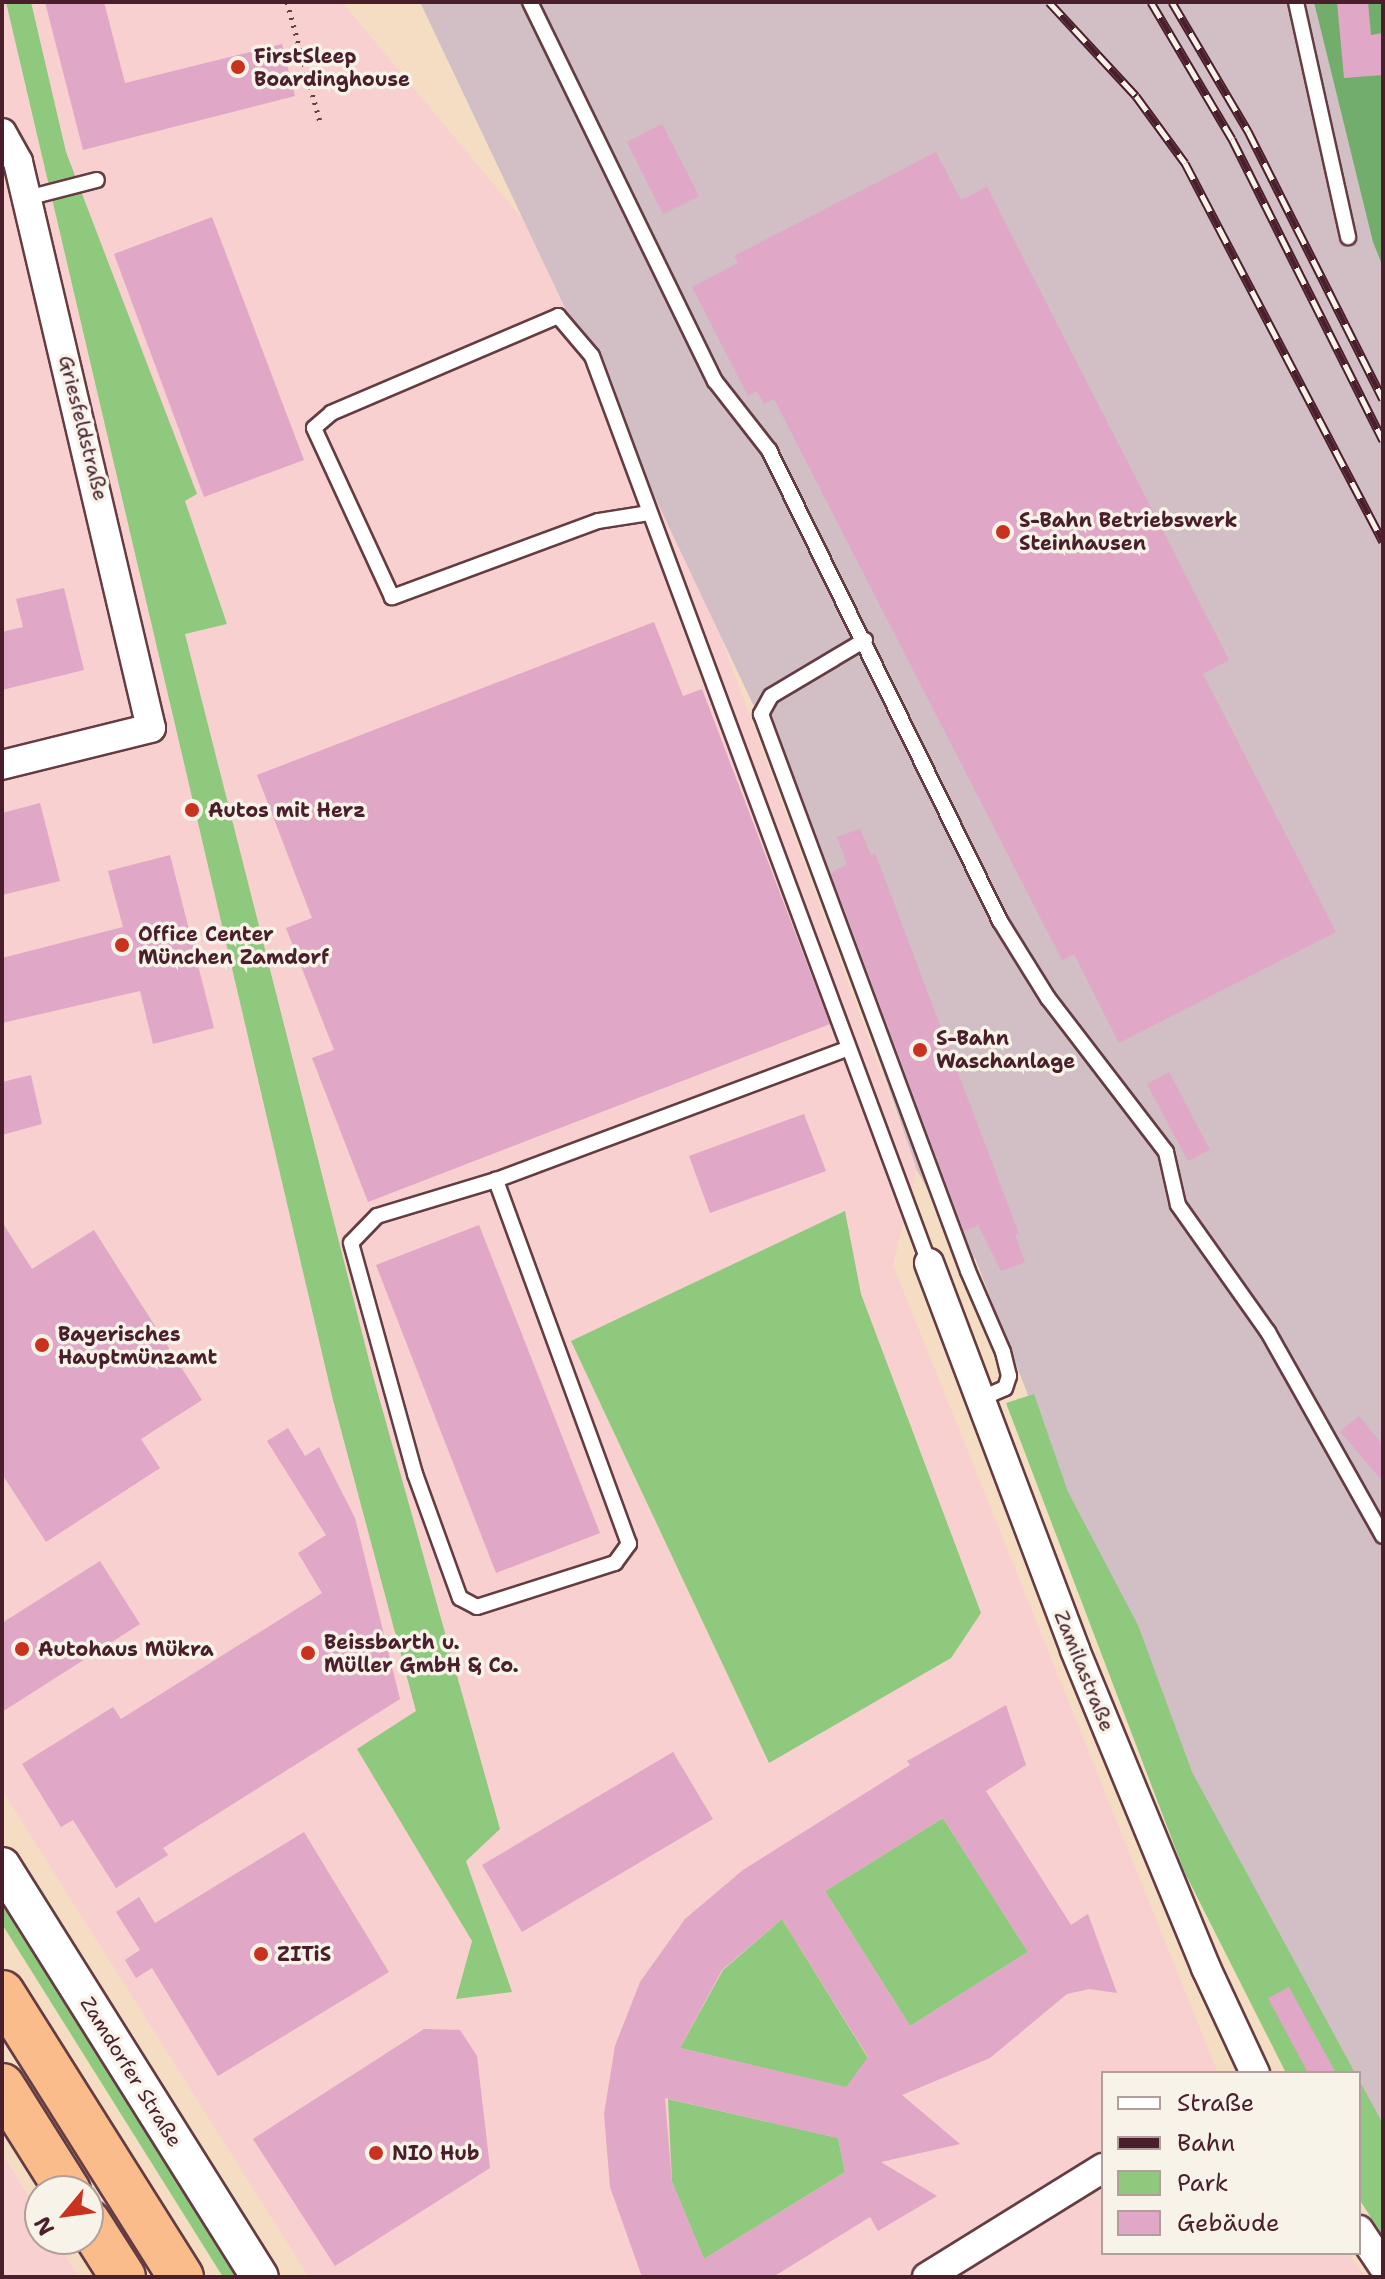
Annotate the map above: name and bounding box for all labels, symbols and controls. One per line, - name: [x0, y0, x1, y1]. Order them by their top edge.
- place label: FirstSleep Boardinghouse: [254, 44, 410, 91]
- marker: FirstSleep Boardinghouse: [229, 58, 247, 76]
- street label: Griesfeldstraße: [53, 353, 113, 503]
- place label: S-Bahn Betriebswerk Steinhausen: [1019, 508, 1237, 555]
- marker: S-Bahn Betriebswerk Steinhausen: [994, 523, 1012, 541]
- place label: Autos mit Herz: [208, 798, 366, 822]
- marker: Autos mit Herz: [183, 801, 201, 819]
- place label: Office Center München Zamdorf: [138, 922, 329, 969]
- marker: Office Center München Zamdorf: [113, 936, 131, 954]
- place label: S-Bahn Waschanlage: [936, 1026, 1075, 1073]
- marker: S-Bahn Waschanlage: [911, 1041, 929, 1059]
- place label: Bayerisches Hauptmünzamt: [58, 1322, 217, 1369]
- marker: Bayerisches Hauptmünzamt: [33, 1336, 51, 1354]
- street label: Zamilastraße: [1049, 1607, 1119, 1735]
- place label: Beissbarth u. Müller GmbH & Co.: [324, 1630, 519, 1677]
- place label: Autohaus Mükra: [38, 1637, 214, 1661]
- marker: Autohaus Mükra: [13, 1640, 31, 1658]
- marker: Beissbarth u. Müller GmbH & Co.: [299, 1644, 317, 1662]
- place label: ZITiS: [277, 1942, 331, 1966]
- marker: ZITiS: [252, 1945, 270, 1963]
- street label: Zamdorfer Straße: [75, 1992, 187, 2152]
- legend: [1101, 2071, 1361, 2255]
- text: Straße: [1177, 2087, 1254, 2119]
- text: Bahn: [1177, 2127, 1235, 2159]
- place label: NIO Hub: [392, 2141, 479, 2165]
- marker: NIO Hub: [367, 2144, 385, 2162]
- text: Park: [1177, 2167, 1229, 2199]
- north arrow: [24, 2175, 104, 2255]
- text: Gebäude: [1177, 2207, 1279, 2239]
- text: N: [27, 2211, 61, 2241]

